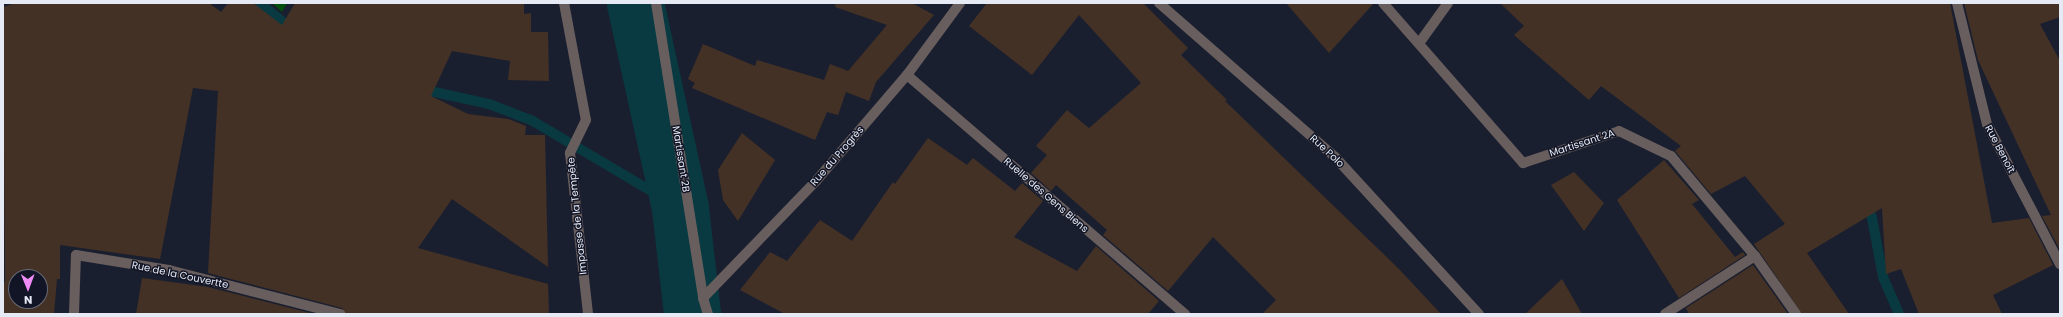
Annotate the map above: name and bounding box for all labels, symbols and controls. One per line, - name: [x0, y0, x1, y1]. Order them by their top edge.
- street label: Rue Benoît: [1982, 123, 2018, 175]
- street label: Rue du Progrès: [808, 124, 866, 188]
- street label: Martissant 2B: [670, 125, 692, 193]
- street label: Martissant 2A: [1548, 127, 1616, 159]
- street label: Rue Polo: [1307, 132, 1347, 170]
- street label: Ruelle des Gens Biens: [1001, 155, 1091, 235]
- street label: Impasse de la Tempête: [565, 157, 589, 275]
- street label: Rue de la Couvertte: [131, 259, 229, 291]
- north arrow: [8, 269, 48, 309]
- text: N: [24, 292, 32, 308]

